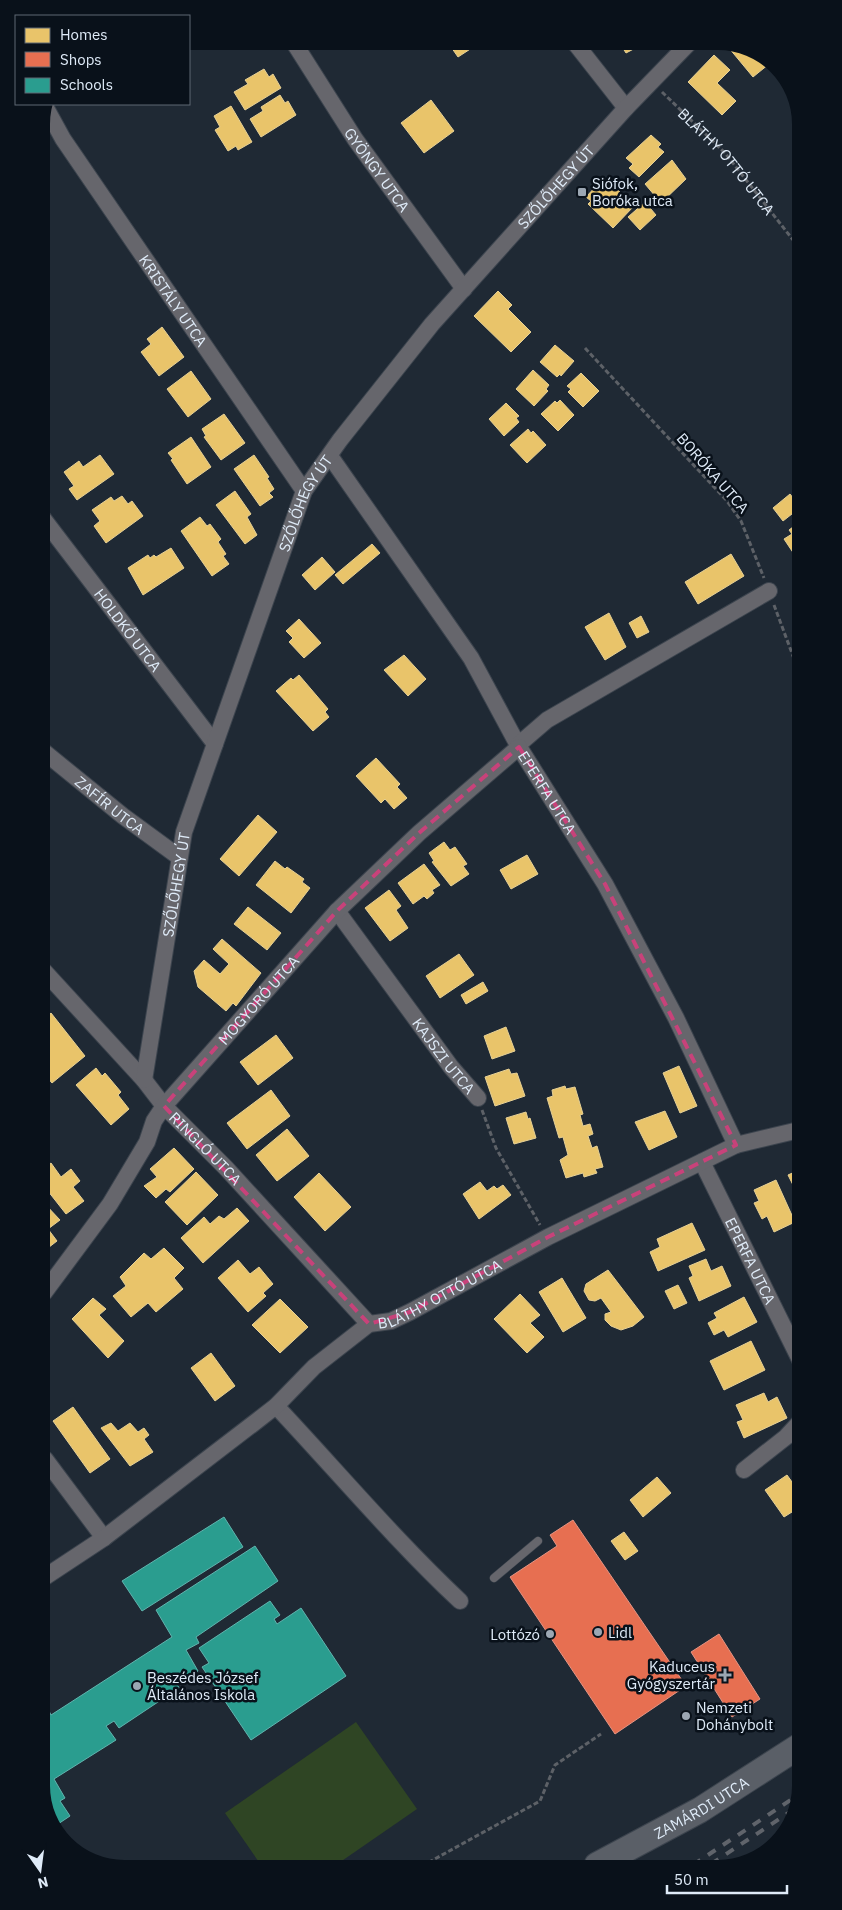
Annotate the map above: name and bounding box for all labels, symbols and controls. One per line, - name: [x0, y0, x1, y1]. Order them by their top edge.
- legend: [15, 15, 190, 105]
- text: Homes: [60, 25, 108, 44]
- text: Shops: [60, 50, 102, 69]
- text: Schools: [60, 75, 113, 94]
- street label: BLÁTHY OTTÓ UTCA: [674, 104, 779, 219]
- street label: GYÖNGY UTCA: [341, 124, 414, 216]
- street label: SZŐLŐHEGY ÚT: [513, 140, 598, 232]
- place label: Siófok, Boróka utca: [592, 174, 673, 210]
- marker: Siófok, Boróka utca: [576, 186, 588, 198]
- street label: KRISTÁLY UTCA: [135, 251, 212, 350]
- street label: BORÓKA UTCA: [673, 429, 753, 517]
- street label: SZŐLŐHEGY ÚT: [274, 451, 336, 554]
- street label: HOLDKŐ UTCA: [90, 585, 166, 676]
- street label: EPERFA UTCA: [514, 747, 581, 838]
- street label: ZAFÍR UTCA: [71, 772, 149, 838]
- street label: SZŐLŐHEGY ÚT: [158, 830, 193, 938]
- street label: MOGYORÓ UTCA: [214, 951, 303, 1048]
- street label: KAJSZI UTCA: [409, 1014, 480, 1098]
- street label: RINGLÓ UTCA: [165, 1107, 246, 1189]
- street label: EPERFA UTCA: [721, 1214, 780, 1307]
- street label: BLÁTHY OTTÓ UTCA: [376, 1255, 505, 1332]
- place label: Lidl: [608, 1623, 632, 1642]
- place label: Lottózó: [490, 1625, 540, 1644]
- marker: Lidl: [592, 1626, 604, 1638]
- marker: Lottózó: [544, 1628, 556, 1640]
- place label: Kaduceus Gyógyszertár: [627, 1657, 715, 1693]
- place label: Beszédes József Általános Iskola: [147, 1668, 258, 1704]
- marker: Kaduceus Gyógyszertár: [719, 1669, 731, 1681]
- marker: Beszédes József Általános Iskola: [131, 1680, 143, 1692]
- place label: Nemzeti Dohánybolt: [696, 1698, 773, 1734]
- marker: Nemzeti Dohánybolt: [680, 1710, 692, 1722]
- street label: ZAMÁRDI UTCA: [650, 1772, 752, 1842]
- north arrow: [15, 1845, 65, 1895]
- scale bar: [667, 1862, 787, 1894]
- text: 50 m: [674, 1870, 709, 1889]
- text: N: [36, 1873, 50, 1893]

